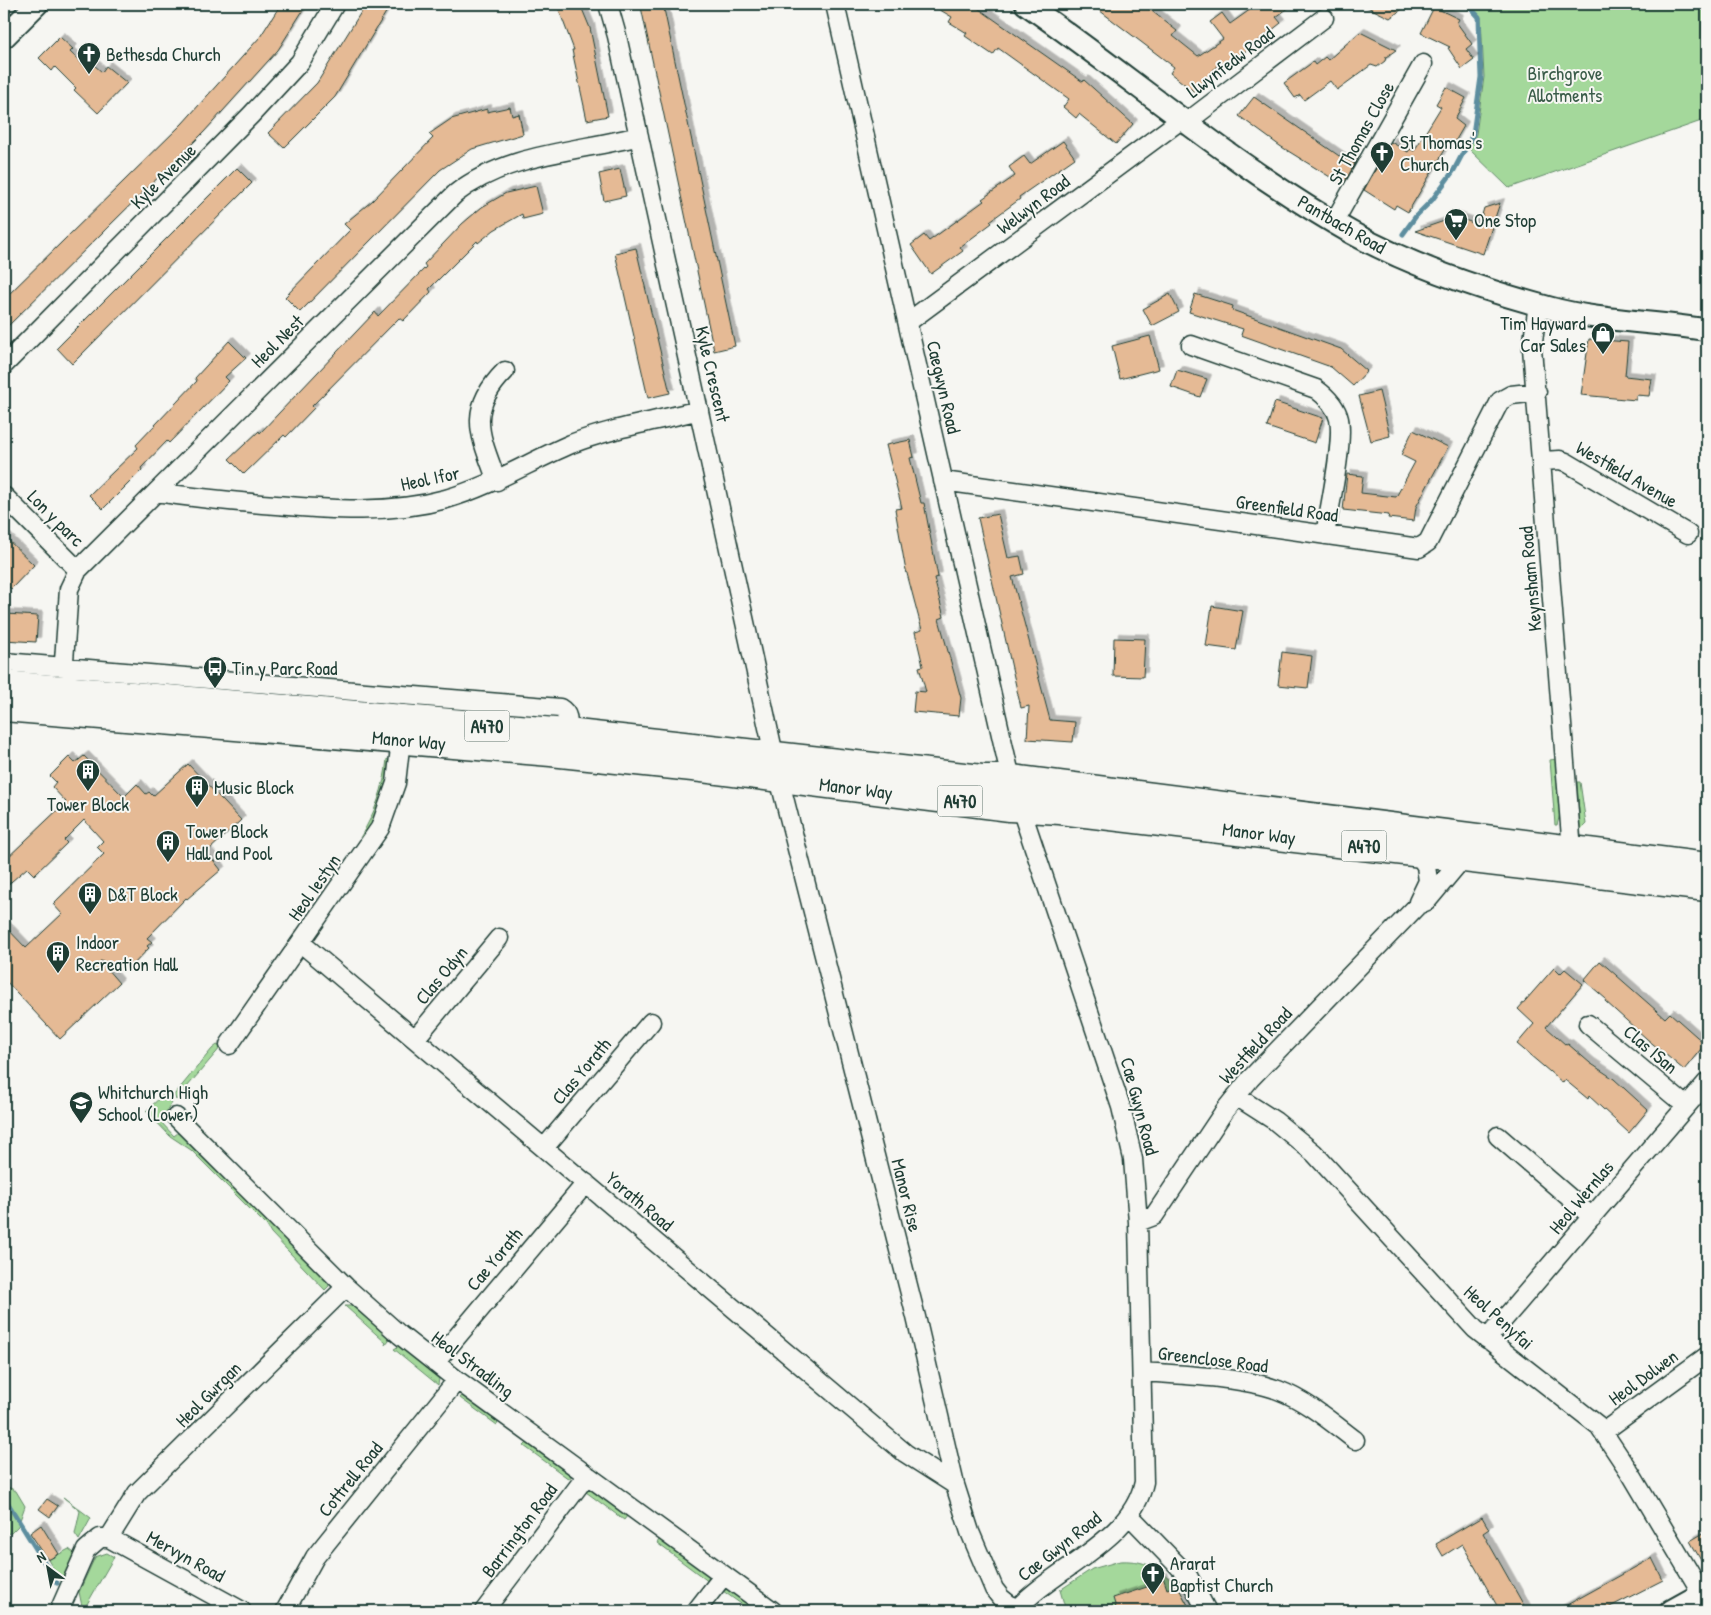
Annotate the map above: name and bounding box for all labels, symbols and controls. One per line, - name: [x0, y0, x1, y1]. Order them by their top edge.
- street label: Llwynfedw Road: [1181, 20, 1280, 104]
- church icon: Bethesda Church: [76, 41, 102, 75]
- place label: Bethesda Church: [106, 41, 220, 67]
- park label: Birchgrove Allotments: [1527, 60, 1603, 108]
- street label: St Thomas Close: [1322, 76, 1400, 189]
- place label: St Thomas's Church: [1400, 129, 1482, 177]
- street label: Kyle Avenue: [124, 137, 202, 215]
- church icon: St Thomas's Church: [1369, 140, 1395, 174]
- street label: Welwyn Road: [991, 168, 1075, 240]
- street label: Pantbach Road: [1293, 188, 1391, 260]
- supermarket icon: One Stop: [1443, 207, 1469, 241]
- place label: One Stop: [1474, 207, 1536, 233]
- street label: Heol Nest: [245, 308, 310, 373]
- place label: Tim Hayward Car Sales: [1500, 310, 1587, 358]
- shop icon: Tim Hayward Car Sales: [1590, 321, 1616, 355]
- street label: Kyle Crescent: [689, 324, 737, 425]
- street label: Caegwyn Road: [921, 338, 967, 437]
- street label: Westfield Avenue: [1571, 434, 1683, 514]
- street label: Heol Ifor: [398, 459, 463, 497]
- street label: Lon y parc: [22, 484, 91, 553]
- street label: Greenfield Road: [1234, 488, 1341, 528]
- street label: Keynsham Road: [1512, 525, 1548, 633]
- bus stop icon: Tin y Parc Road: [202, 655, 228, 689]
- place label: Tin y Parc Road: [232, 655, 338, 681]
- road number: A470: [464, 710, 510, 741]
- street label: Manor Way: [371, 724, 447, 756]
- building icon: Tower Block: [75, 758, 101, 792]
- street label: Manor Way: [818, 771, 894, 805]
- building icon: Music Block: [184, 774, 210, 808]
- place label: Music Block: [214, 774, 294, 800]
- road number: A470: [938, 786, 982, 816]
- place label: Tower Block: [47, 791, 129, 817]
- street label: Manor Way: [1221, 816, 1297, 850]
- place label: Tower Block Hall and Pool: [186, 818, 273, 866]
- building icon: Tower Block Hall and Pool: [155, 829, 181, 863]
- road number: A470: [1342, 830, 1386, 861]
- street label: Heol Iestyn: [282, 848, 346, 926]
- building icon: D&T Block: [77, 881, 103, 915]
- place label: D&T Block: [108, 881, 178, 907]
- place label: Indoor Recreation Hall: [76, 929, 179, 977]
- building icon: Indoor Recreation Hall: [45, 940, 71, 974]
- street label: Clas Odyn: [409, 940, 473, 1010]
- street label: Westfield Road: [1213, 1001, 1298, 1089]
- street label: Clas ISan: [1618, 1019, 1684, 1079]
- street label: Clas Yorath: [545, 1032, 617, 1110]
- street label: Cae Gwyn Road: [1115, 1054, 1166, 1158]
- place label: Whitchurch High School (Lower): [98, 1079, 208, 1127]
- school or university icon: Whitchurch High School (Lower): [68, 1090, 94, 1124]
- street label: Heol Wernlas: [1543, 1155, 1619, 1239]
- street label: Manor Rise: [885, 1156, 929, 1235]
- street label: Yorath Road: [601, 1165, 680, 1237]
- street label: Cae Yorath: [460, 1222, 528, 1296]
- street label: Heol Penyfai: [1459, 1279, 1539, 1355]
- street label: Heol Stradling: [426, 1324, 520, 1404]
- street label: Greenclose Road: [1157, 1339, 1270, 1379]
- street label: Heol Dolwen: [1603, 1343, 1683, 1411]
- street label: Heol Gwrgan: [169, 1355, 247, 1433]
- street label: Cottrell Road: [312, 1435, 389, 1522]
- street label: Barrington Road: [475, 1477, 563, 1582]
- street label: Cae Gwyn Road: [1012, 1505, 1107, 1587]
- street label: Mervyn Road: [142, 1524, 230, 1588]
- north arrow: [22, 1542, 72, 1592]
- text: N: [33, 1546, 50, 1567]
- place label: Ararat Baptist Church: [1170, 1550, 1273, 1598]
- church icon: Ararat Baptist Church: [1140, 1561, 1166, 1595]

